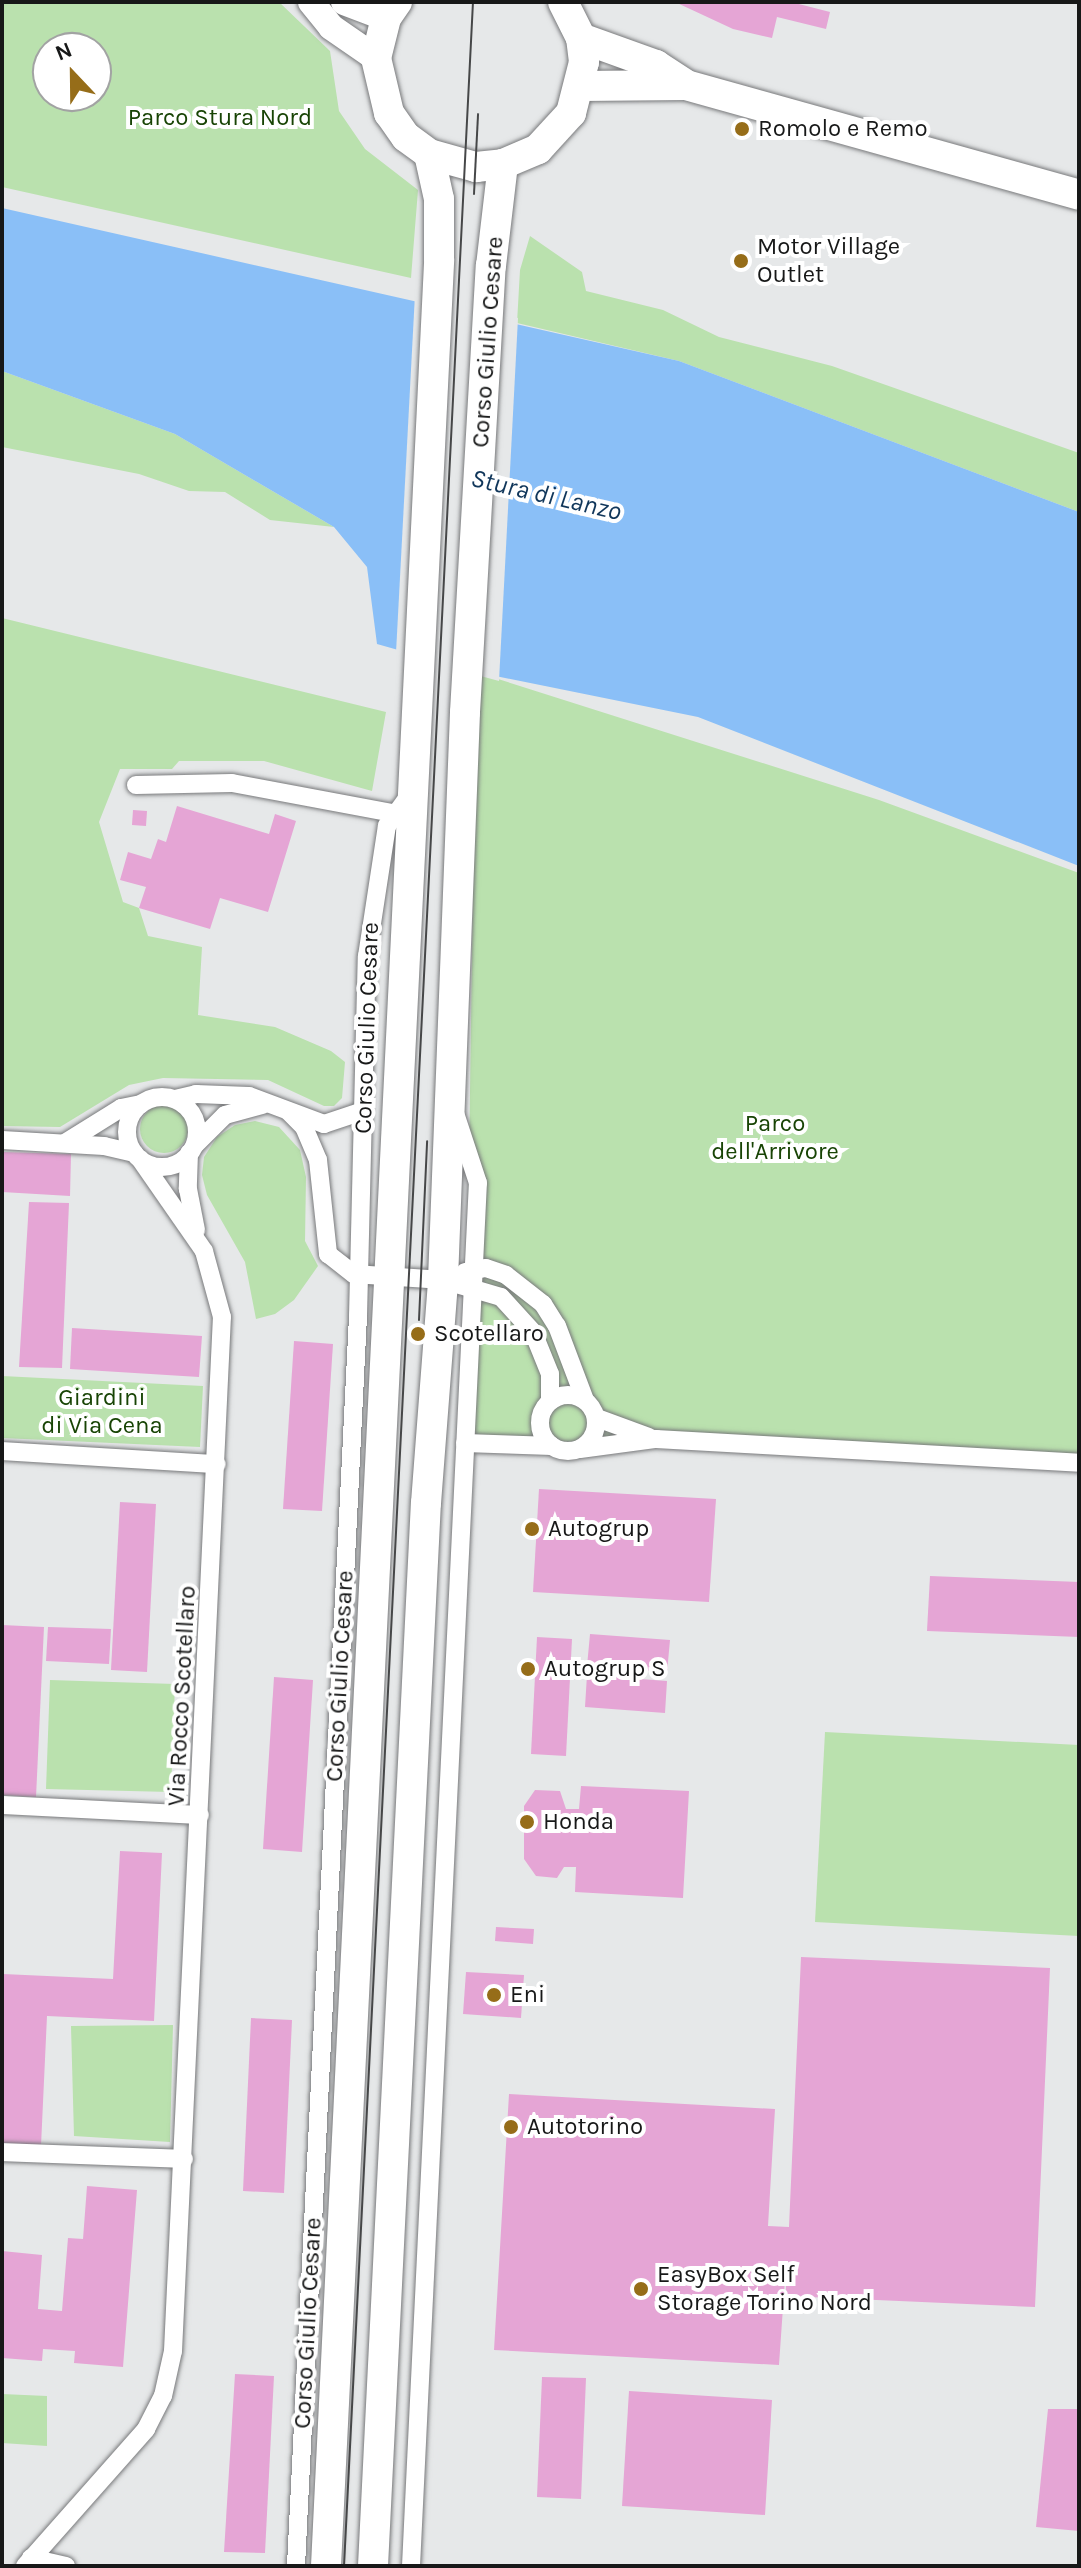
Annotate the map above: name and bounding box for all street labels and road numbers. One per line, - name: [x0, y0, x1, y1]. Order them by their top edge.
- street label: Corso Giulio Cesare: [466, 235, 510, 449]
- street label: Corso Giulio Cesare: [349, 922, 385, 1134]
- street label: Corso Giulio Cesare: [320, 1570, 360, 1782]
- street label: Via Rocco Scotellaro: [162, 1585, 202, 1807]
- street label: Corso Giulio Cesare: [288, 2217, 328, 2429]

